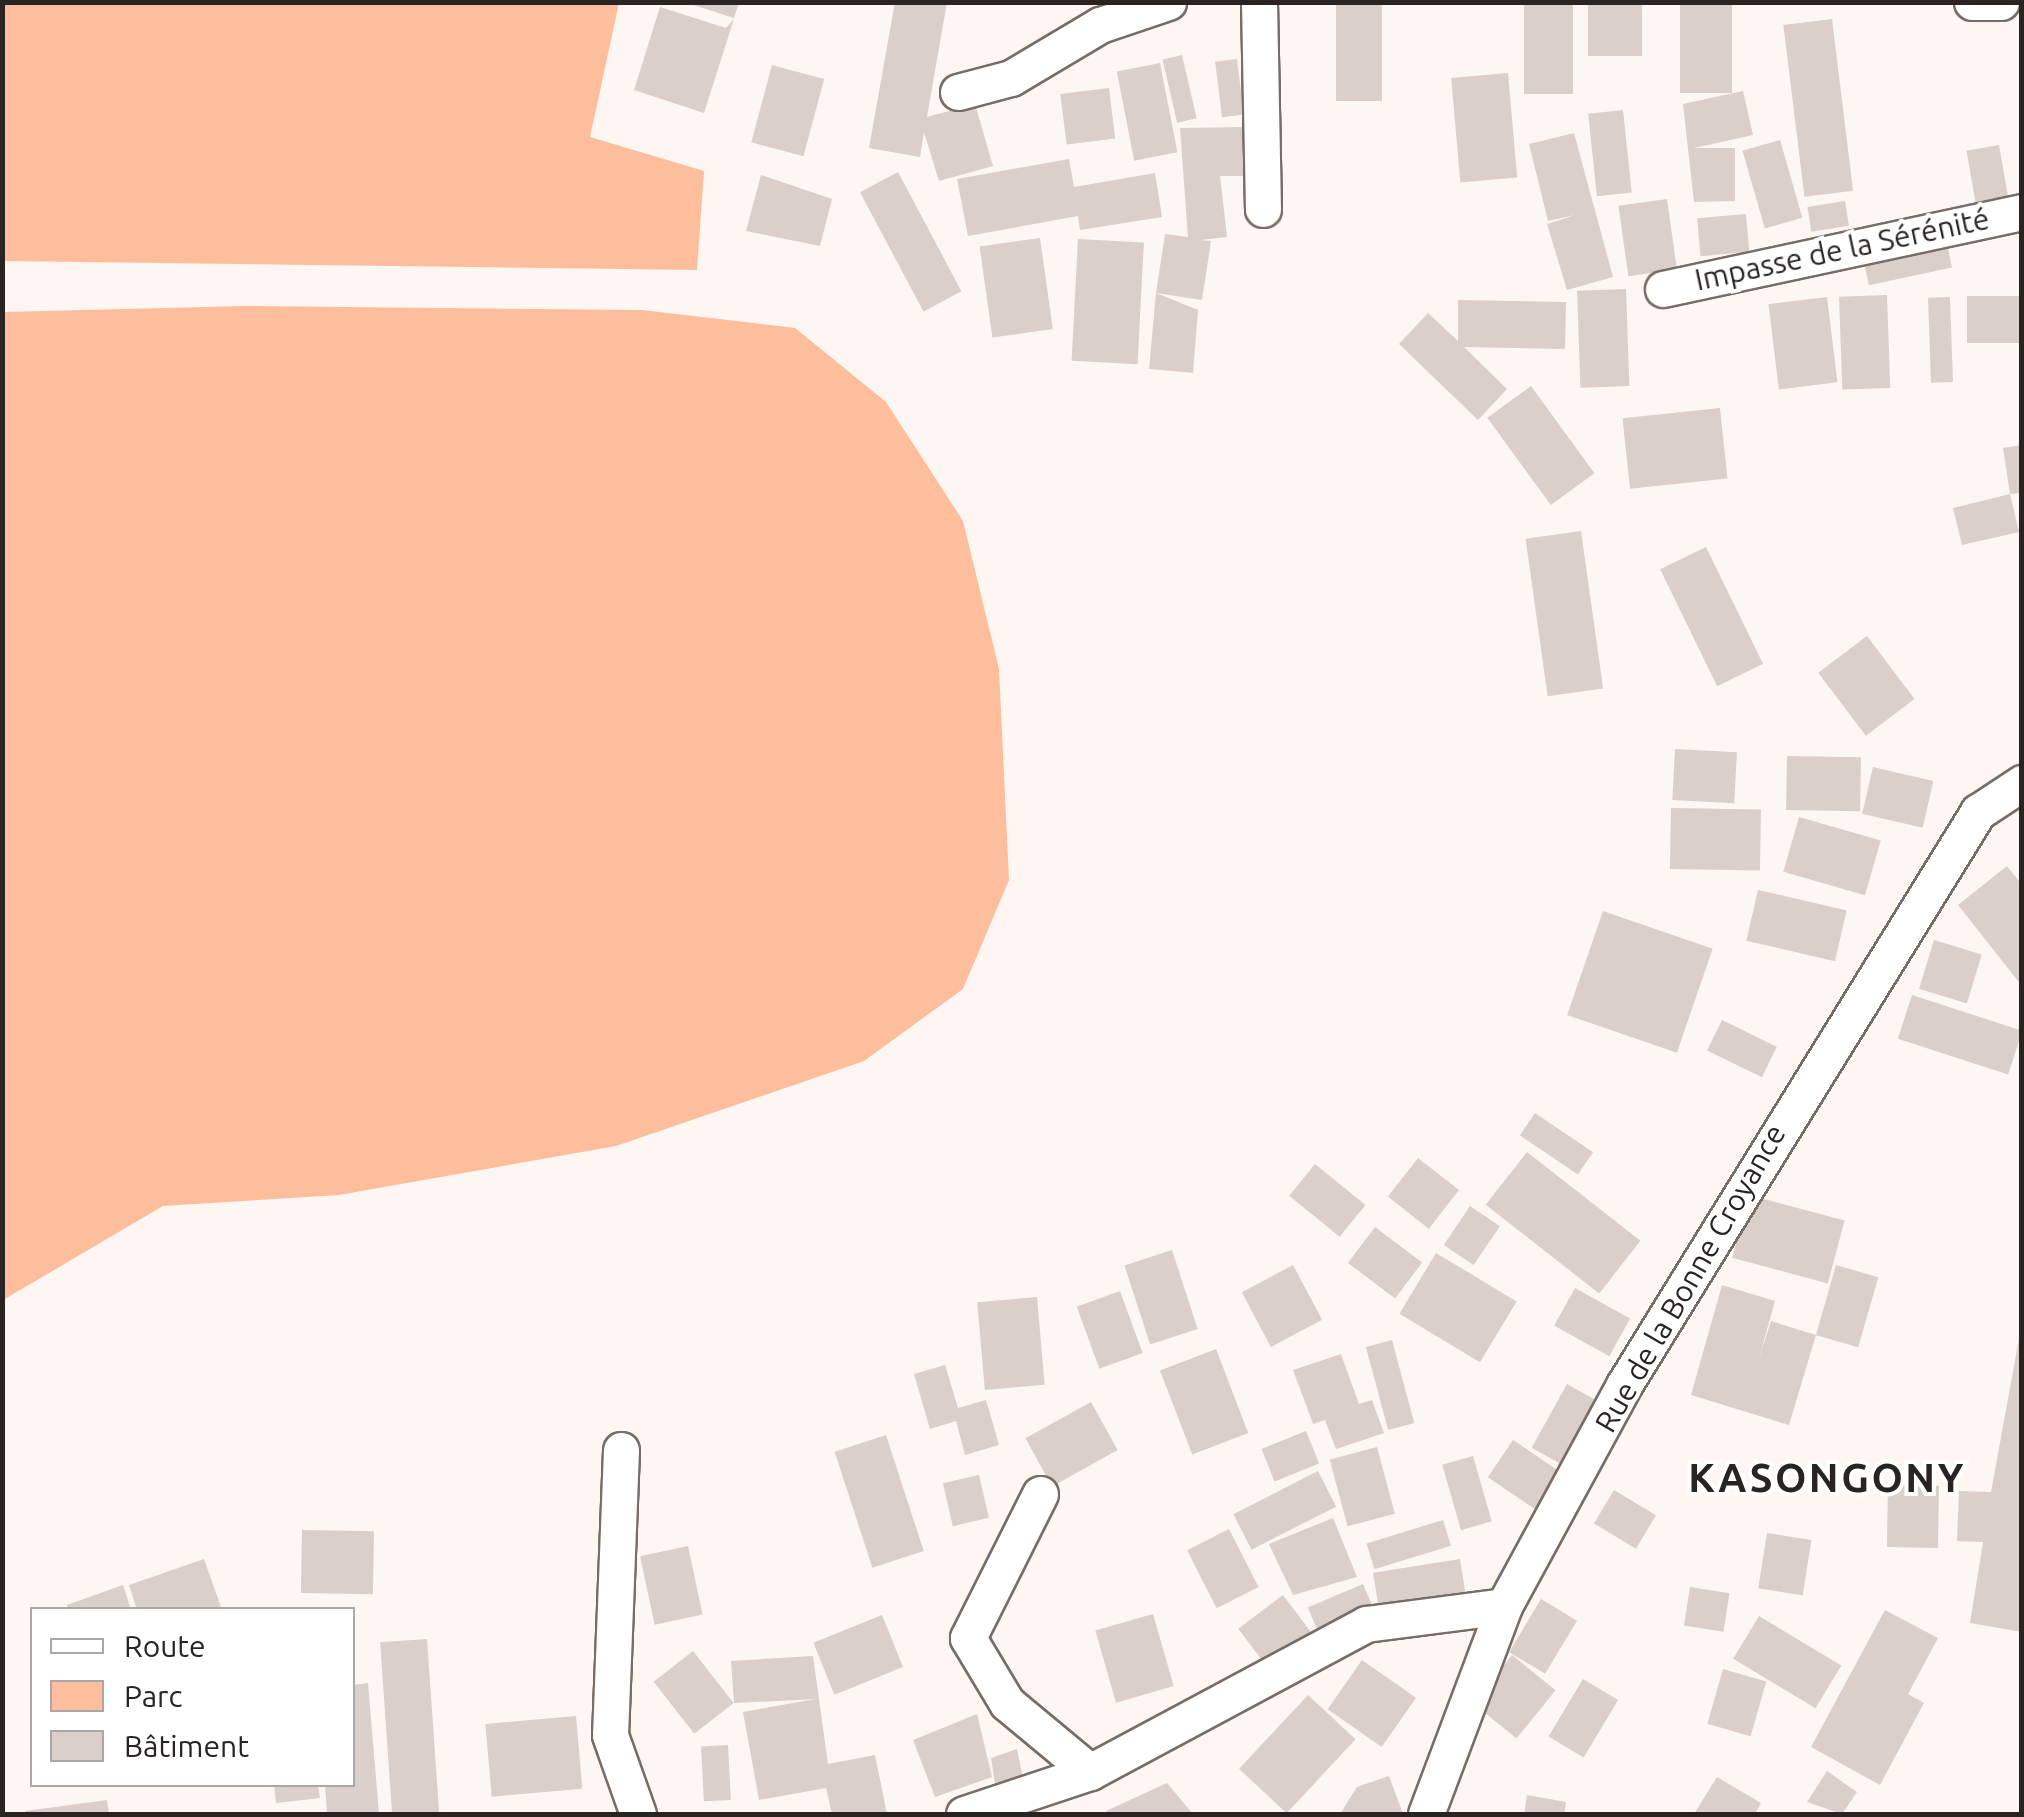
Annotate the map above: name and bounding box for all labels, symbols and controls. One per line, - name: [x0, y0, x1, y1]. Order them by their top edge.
- street label: Impasse de la Sérénité: [1691, 200, 1993, 298]
- street label: Rue de la Bonne Croyance: [1587, 1118, 1793, 1438]
- district label: KASONGONY: [1688, 1454, 1966, 1502]
- legend: [30, 1607, 355, 1787]
- text: Route: [124, 1629, 206, 1663]
- text: Parc: [124, 1679, 182, 1713]
- text: Bâtiment: [124, 1729, 249, 1763]

